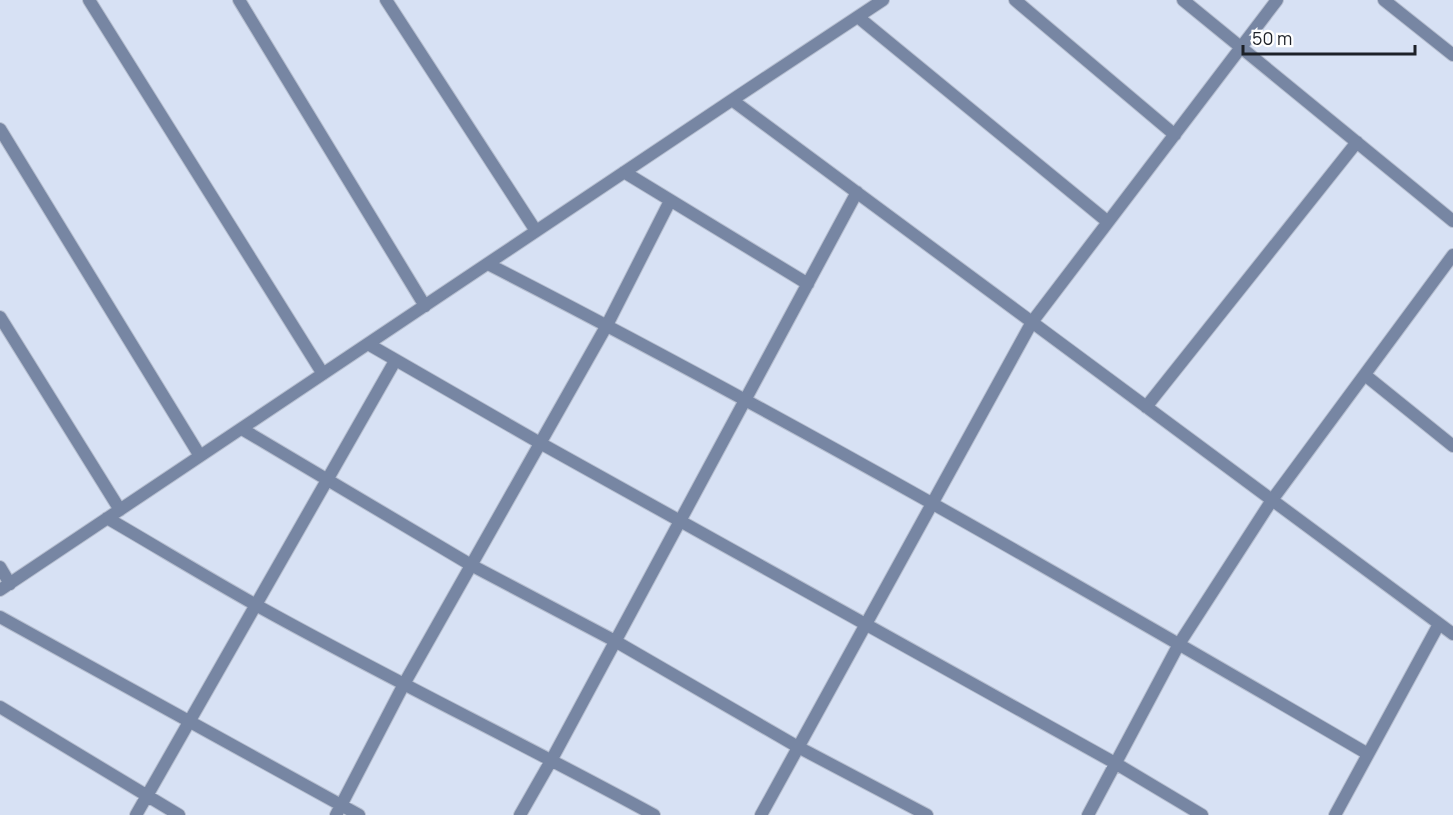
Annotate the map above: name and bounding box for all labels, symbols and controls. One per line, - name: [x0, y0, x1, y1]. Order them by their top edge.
- scale bar: [1243, 18, 1416, 56]
- text: 50 m: [1252, 26, 1292, 50]

